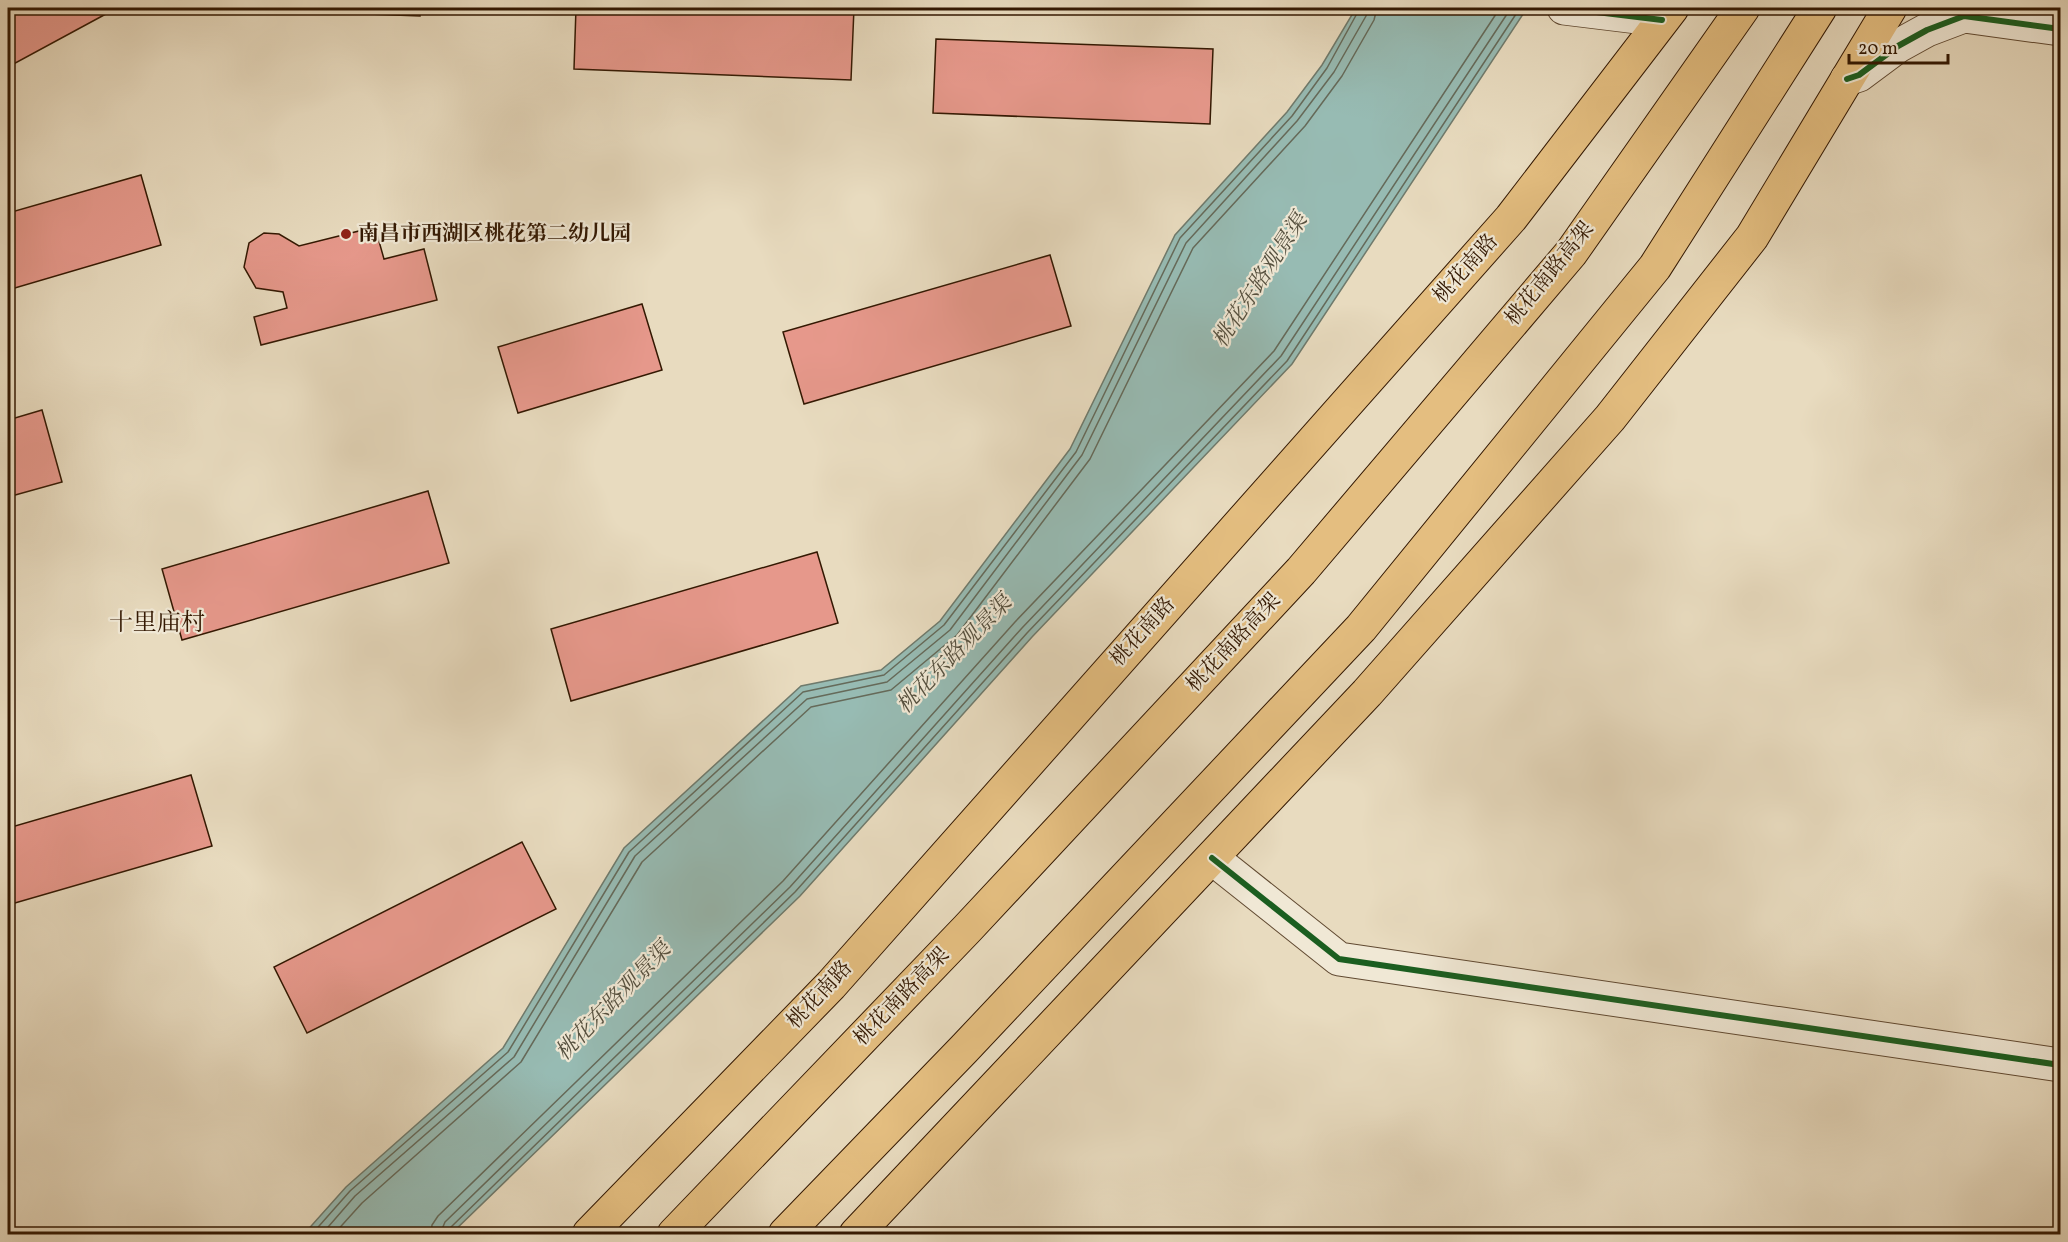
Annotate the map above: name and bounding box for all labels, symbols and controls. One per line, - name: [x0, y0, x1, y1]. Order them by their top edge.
- scale bar: [1849, 27, 1948, 65]
- text: 20 m: [1858, 37, 1898, 62]
- water label: 桃花东路观景渠: [1206, 205, 1318, 354]
- street label: 桃花南路高架: [1499, 216, 1601, 332]
- place label: 南昌市西湖区桃花第二幼儿园: [358, 220, 631, 249]
- marker: 南昌市西湖区桃花第二幼儿园: [339, 227, 353, 241]
- street label: 桃花南路: [1427, 228, 1505, 310]
- water label: 桃花东路观景渠: [890, 587, 1022, 721]
- street label: 桃花南路高架: [1180, 587, 1288, 699]
- street label: 桃花南路: [1104, 591, 1182, 673]
- district label: 十里庙村: [109, 607, 205, 641]
- water label: 桃花东路观景渠: [549, 934, 681, 1068]
- street label: 桃花南路高架: [848, 942, 956, 1052]
- street label: 桃花南路: [781, 954, 859, 1036]

